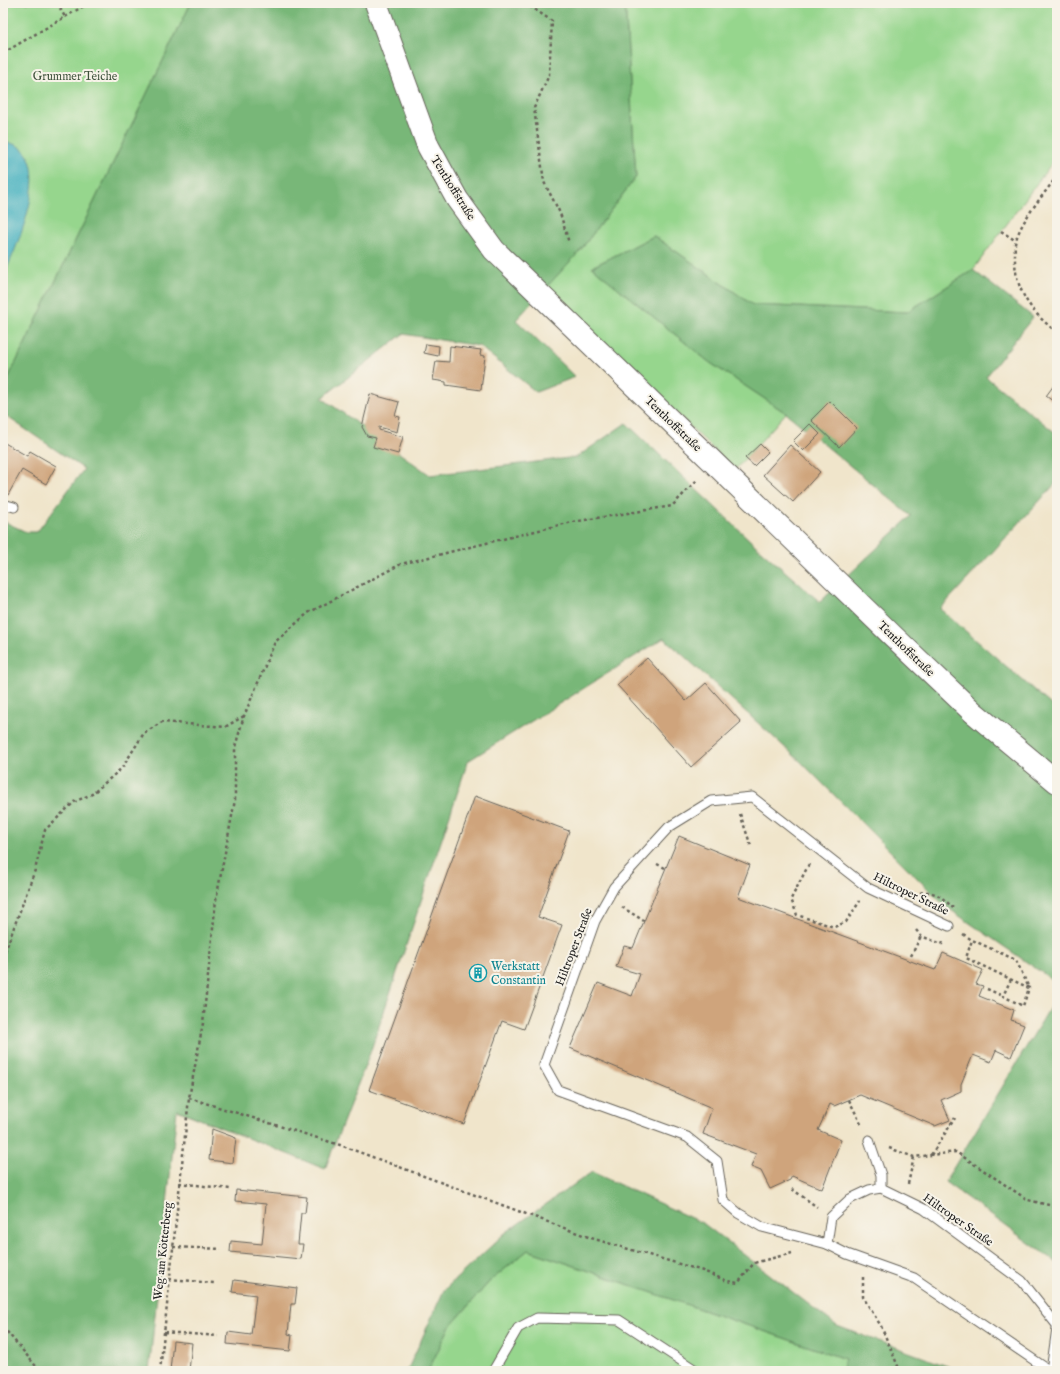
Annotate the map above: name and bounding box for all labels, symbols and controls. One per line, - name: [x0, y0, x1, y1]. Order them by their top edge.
- park label: Grummer Teiche: [33, 69, 118, 84]
- street label: Tenthoffstraße: [427, 153, 479, 223]
- street label: Tenthoffstraße: [641, 393, 705, 455]
- street label: Tenthoffstraße: [874, 618, 938, 680]
- street label: Hiltroper Straße: [870, 869, 952, 920]
- street label: Hiltroper Straße: [552, 905, 597, 989]
- place label: Werkstatt Constantin: [491, 959, 547, 988]
- building icon: Werkstatt Constantin: [468, 963, 488, 983]
- street label: Hiltroper Straße: [919, 1190, 996, 1251]
- street label: Weg am Kötterberg: [150, 1201, 176, 1301]

